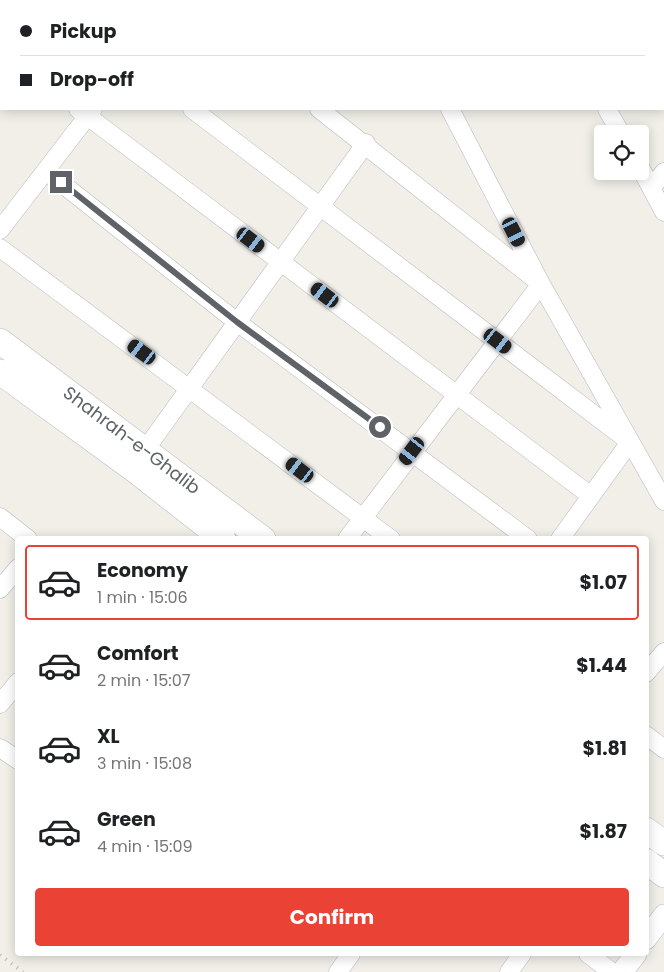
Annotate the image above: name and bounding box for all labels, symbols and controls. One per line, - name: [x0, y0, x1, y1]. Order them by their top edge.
- text: Pickup: [50, 18, 116, 45]
- text: Drop-off: [50, 66, 134, 93]
- map controls: [594, 125, 649, 180]
- button: locate: [594, 125, 649, 180]
- route end: [50, 171, 72, 193]
- car: [500, 215, 527, 249]
- car: [234, 225, 267, 255]
- car: [308, 280, 341, 310]
- car: [481, 326, 514, 356]
- car: [125, 337, 158, 367]
- street label: Shahrah-e-Ghalib: [58, 380, 206, 500]
- route start: [369, 416, 391, 438]
- car: [396, 435, 427, 467]
- car: [283, 455, 316, 485]
- text: Economy: [97, 557, 188, 584]
- icon: car: [37, 560, 82, 605]
- text: $1.07: [579, 569, 627, 596]
- text: 1 min · 15:06: [97, 586, 188, 609]
- text: Comfort: [97, 640, 179, 667]
- icon: car: [37, 643, 82, 688]
- text: $1.44: [576, 652, 627, 679]
- text: 2 min · 15:07: [97, 669, 190, 692]
- text: XL: [97, 723, 120, 750]
- icon: car: [37, 726, 82, 771]
- text: $1.81: [583, 735, 627, 762]
- text: 3 min · 15:08: [97, 752, 192, 775]
- text: Green: [97, 806, 156, 833]
- icon: car: [37, 809, 82, 854]
- text: $1.87: [580, 818, 627, 845]
- text: 4 min · 15:09: [97, 835, 193, 858]
- button: Confirm: [35, 888, 629, 946]

